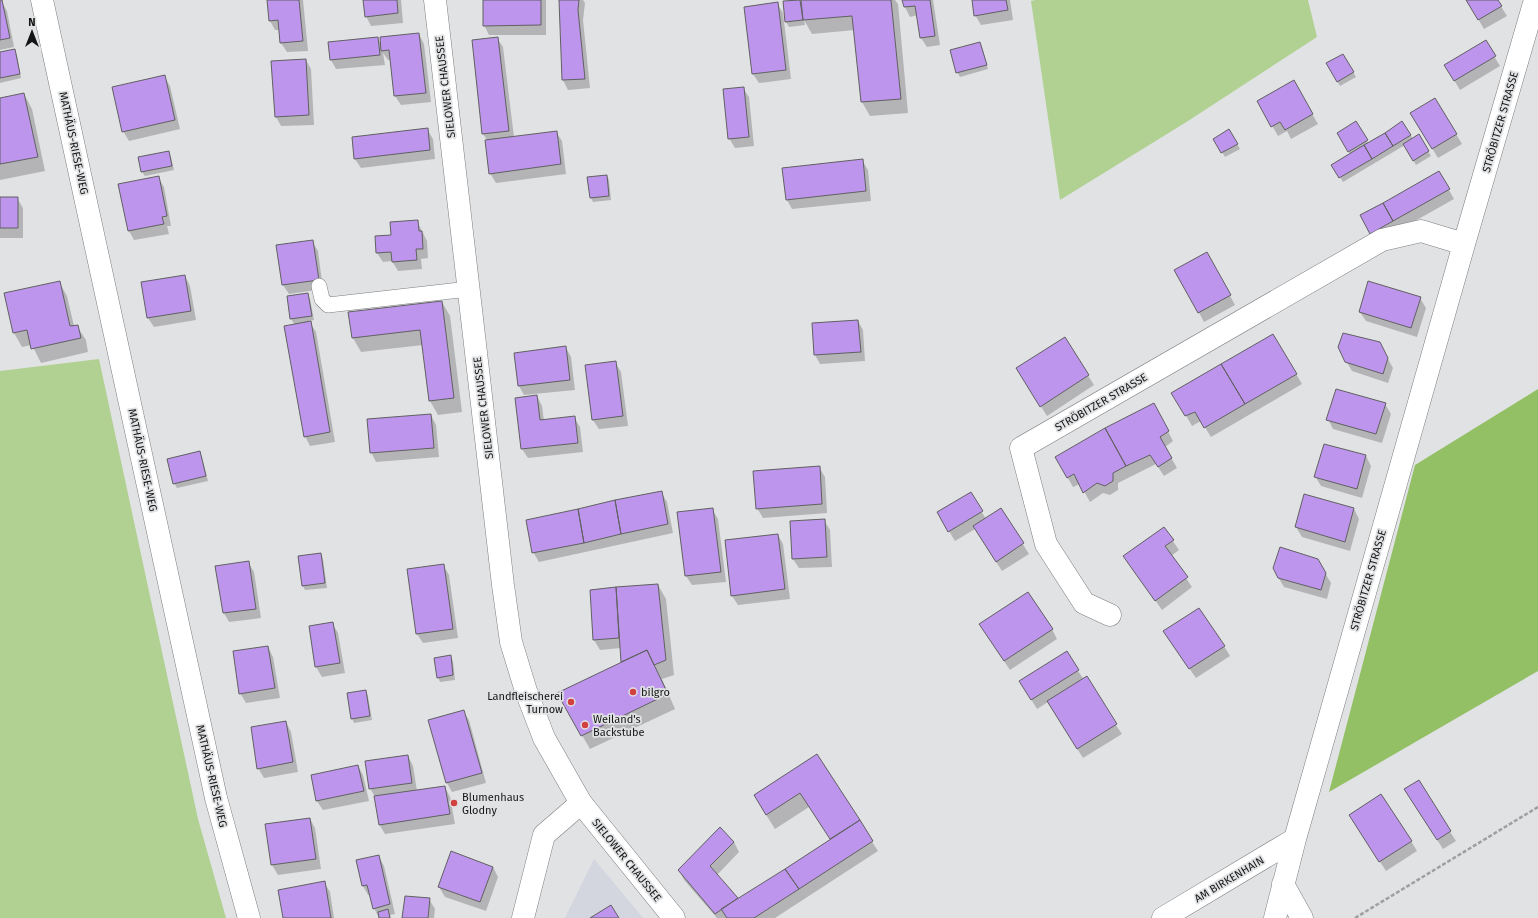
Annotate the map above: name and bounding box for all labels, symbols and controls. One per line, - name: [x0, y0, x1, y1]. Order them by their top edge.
- north arrow: [12, 12, 52, 52]
- text: N: [28, 16, 36, 29]
- street label: SIELOWER CHAUSSEE: [433, 35, 458, 139]
- street label: STRÖBITZER STRASSE: [1479, 70, 1521, 174]
- street label: MATHÄUS-RIESE-WEG: [56, 90, 92, 196]
- street label: SIELOWER CHAUSSEE: [471, 356, 496, 460]
- street label: STRÖBITZER STRASSE: [1052, 370, 1150, 434]
- street label: MATHÄUS-RIESE-WEG: [125, 407, 161, 513]
- street label: STRÖBITZER STRASSE: [1347, 528, 1389, 632]
- place label: bilgro: [641, 686, 670, 699]
- marker: bilgro: [628, 687, 638, 697]
- place label: Landfleischerei Turnow: [487, 690, 563, 716]
- marker: Landfleischerei Turnow: [566, 697, 576, 707]
- place label: Weiland's Backstube: [593, 713, 645, 739]
- marker: Weiland's Backstube: [580, 720, 590, 730]
- street label: MATHÄUS-RIESE-WEG: [193, 723, 231, 829]
- place label: Blumenhaus Glodny: [462, 791, 524, 817]
- marker: Blumenhaus Glodny: [449, 798, 459, 808]
- street label: SIELOWER CHAUSSEE: [589, 816, 664, 904]
- street label: AM BIRKENHAIN: [1192, 854, 1266, 905]

